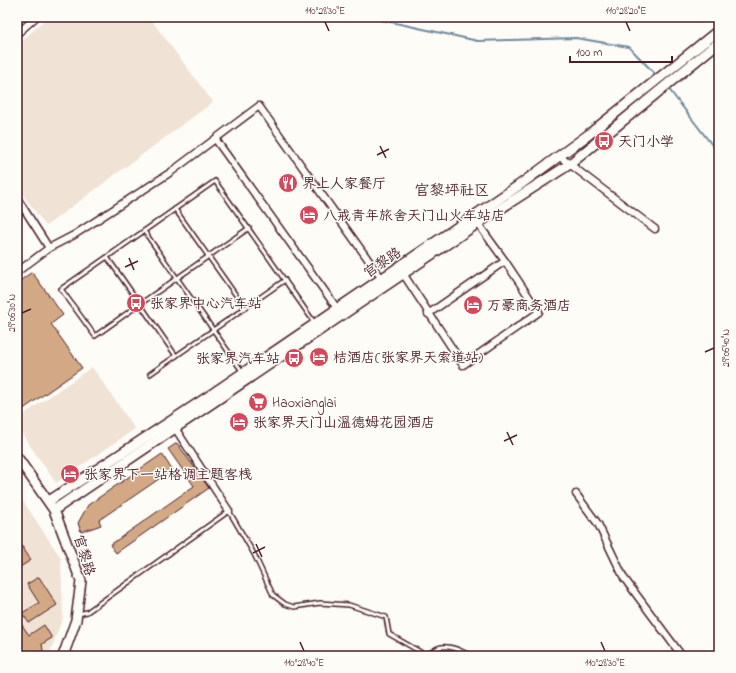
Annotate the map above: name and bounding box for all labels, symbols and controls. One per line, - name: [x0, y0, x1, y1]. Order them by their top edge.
- text: 110°28'30"E: [305, 4, 345, 19]
- text: 110°28'20"E: [606, 4, 646, 19]
- scale bar: [570, 38, 672, 64]
- text: 100 m: [576, 44, 603, 62]
- bus stop icon: 天门小学: [593, 130, 615, 152]
- place label: 天门小学: [618, 132, 674, 153]
- restaurant icon: 界上人家餐厅: [277, 172, 299, 194]
- place label: 界上人家餐厅: [302, 174, 386, 195]
- district label: 官黎坪社区: [414, 180, 490, 202]
- hotel icon: 八戒青年旅舍天门山火车站店: [298, 204, 320, 226]
- place label: 八戒青年旅舍天门山火车站店: [323, 206, 505, 227]
- street label: 官黎路: [360, 243, 406, 284]
- bus stop icon: 张家界中心汽车站: [125, 292, 147, 314]
- text: 29°06'30"N: [5, 294, 20, 332]
- place label: 张家界中心汽车站: [150, 294, 262, 315]
- hotel icon: 万豪商务酒店: [462, 294, 484, 316]
- place label: 万豪商务酒店: [487, 296, 571, 317]
- text: 29°06'40"N: [719, 329, 734, 367]
- hotel icon: 桔酒店(张家界天索道站): [308, 346, 330, 368]
- bus stop icon: 张家界汽车站: [283, 347, 305, 369]
- place label: 桔酒店(张家界天索道站): [333, 348, 483, 369]
- place label: 张家界汽车站: [196, 349, 280, 370]
- supermarket icon: Haoxianglai: [247, 391, 269, 413]
- place label: Haoxianglai: [272, 393, 336, 415]
- hotel icon: 张家界天门山温德姆花园酒店: [228, 411, 250, 433]
- place label: 张家界天门山温德姆花园酒店: [253, 413, 435, 434]
- hotel icon: 张家界下一站格调主题客栈: [59, 463, 81, 485]
- place label: 张家界下一站格调主题客栈: [84, 465, 252, 486]
- street label: 官黎路: [67, 532, 100, 579]
- text: 110°28'40"E: [284, 656, 324, 671]
- text: 110°28'30"E: [585, 656, 625, 671]

